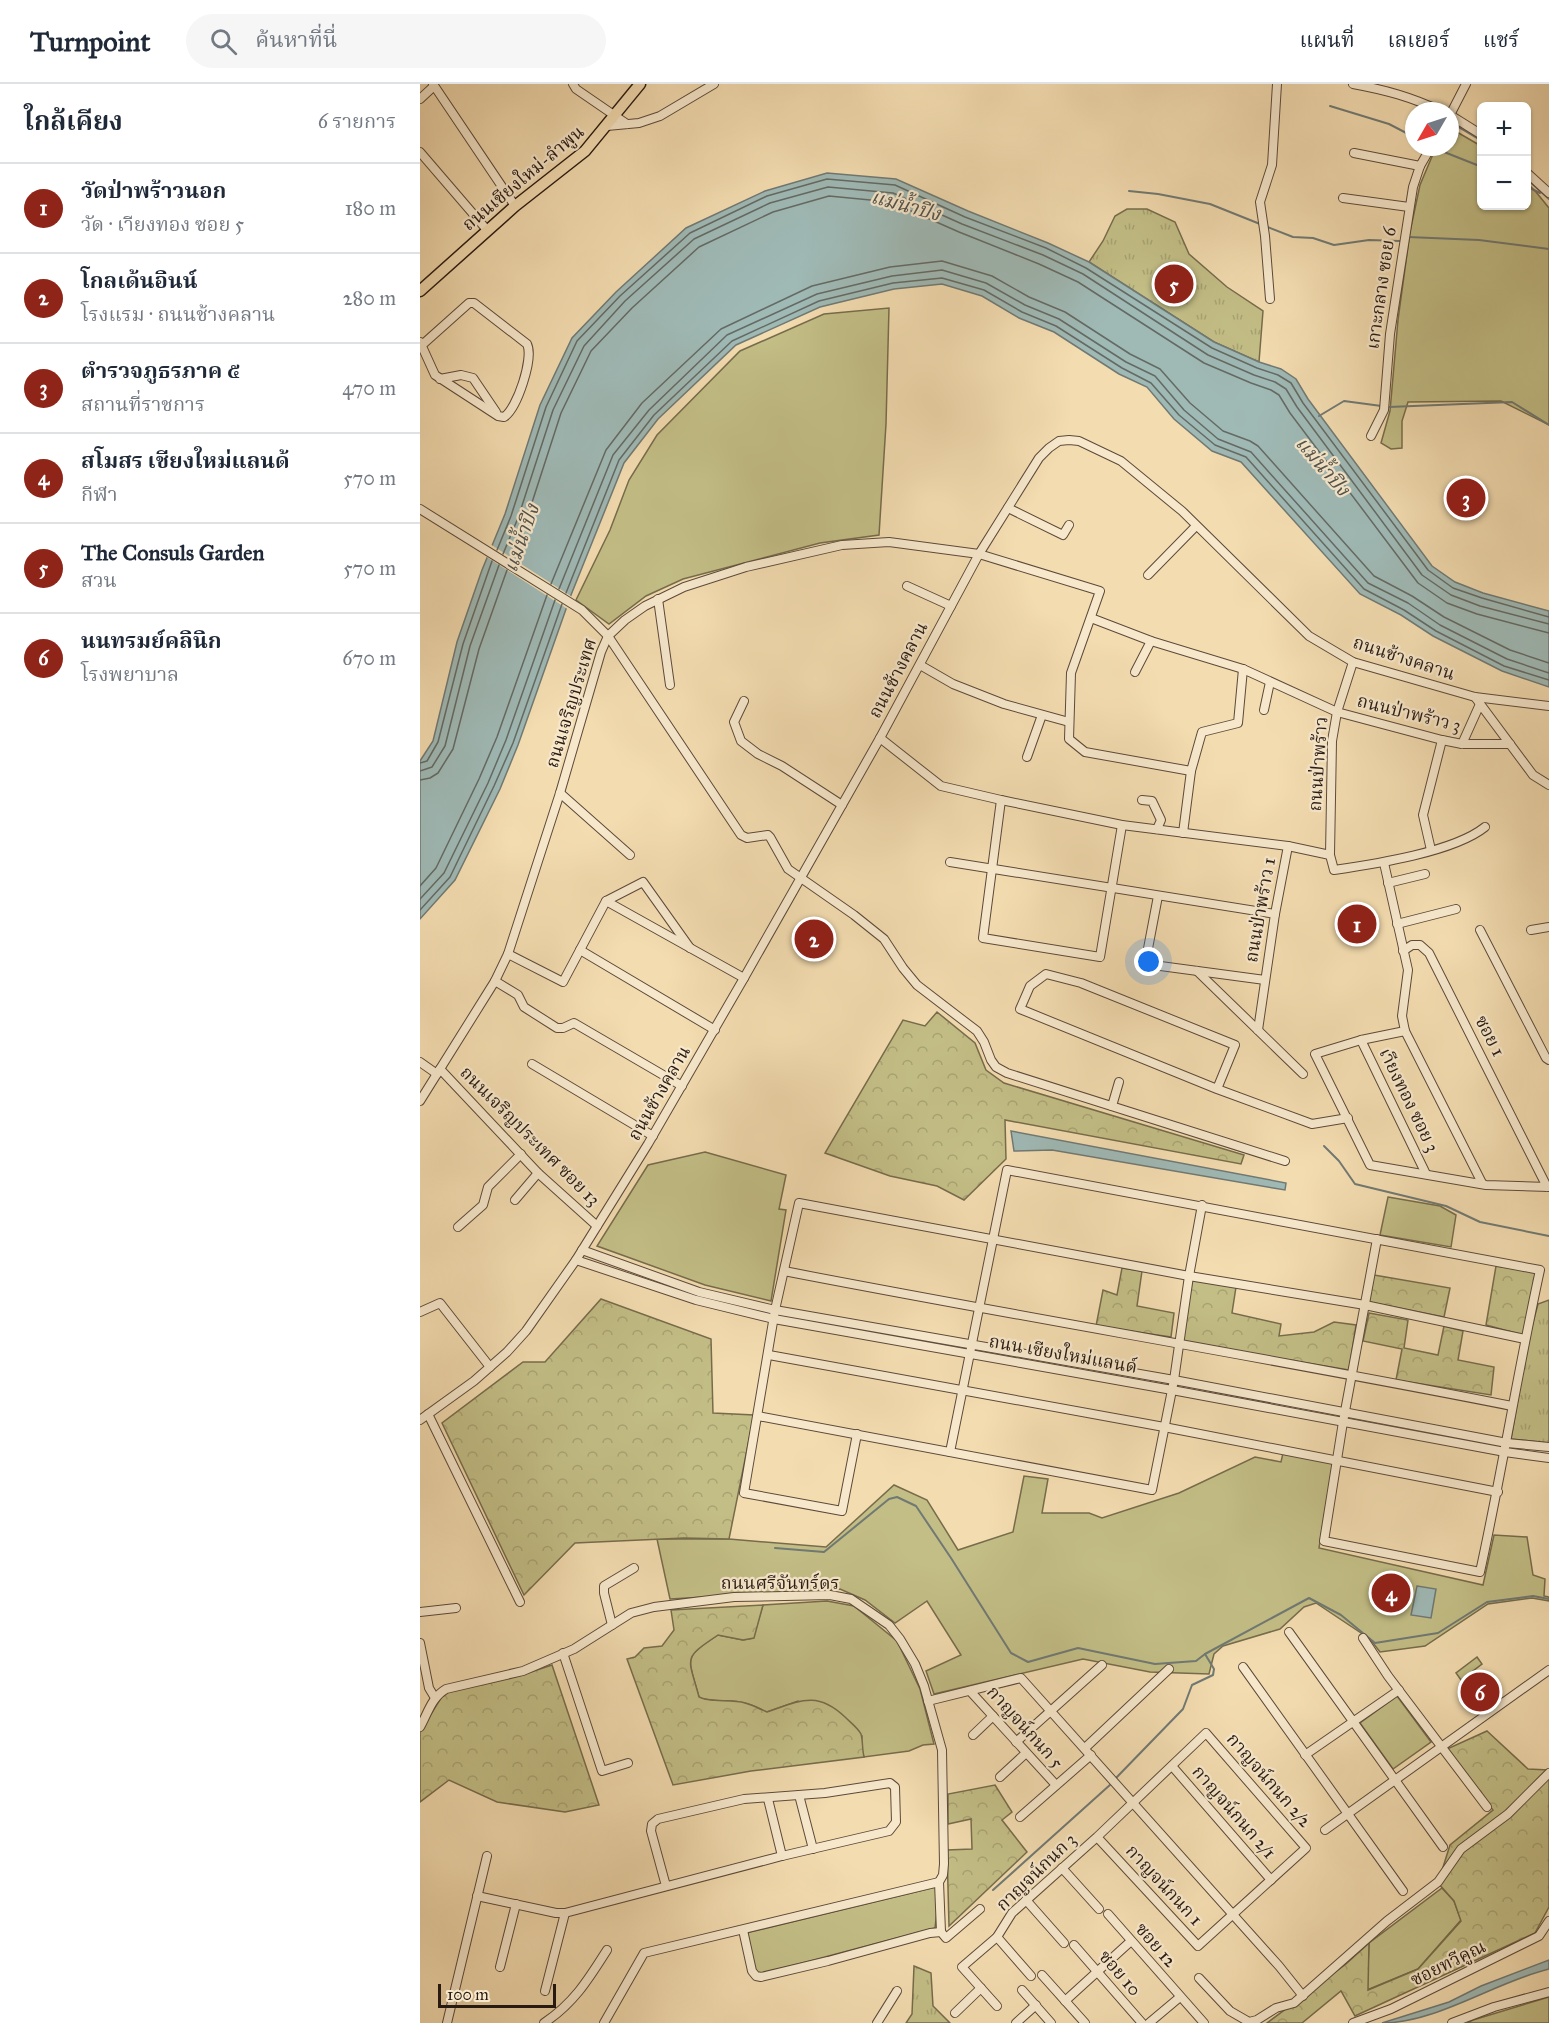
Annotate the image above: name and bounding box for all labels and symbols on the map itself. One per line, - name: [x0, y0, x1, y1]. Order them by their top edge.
- north arrow: [1405, 102, 1459, 156]
- street label: ถนนเชียงใหม่-ลำพูน: [457, 120, 589, 235]
- water label: แม่น้ำปิง: [869, 181, 945, 226]
- street label: เกาะกลาง ซอย 6: [1362, 225, 1401, 351]
- pin: 5: [1154, 262, 1194, 306]
- water label: แม่น้ำปิง: [1291, 429, 1358, 501]
- pin: 3: [1446, 476, 1486, 520]
- water label: แม่น้ำปิง: [495, 499, 544, 576]
- street label: ถนนช้างคลาน: [863, 618, 933, 722]
- street label: ถนนช้างคลาน: [1350, 631, 1458, 685]
- street label: ถนนเจริญประเทศ: [541, 635, 601, 771]
- street label: ถนนป่าพร้าว 3: [1355, 689, 1463, 737]
- street label: ถนนป่าพร้าว: [1304, 716, 1332, 812]
- street label: ถนนป่าพร้าว 1: [1240, 856, 1280, 964]
- pin: 1: [1338, 902, 1376, 946]
- pin: 2: [794, 916, 834, 962]
- your location: [1134, 947, 1163, 976]
- street label: ซอย 1: [1470, 1012, 1510, 1060]
- street label: ถนนช้างคลาน: [623, 1042, 695, 1144]
- street label: เาียงทอง ซอย 3: [1374, 1044, 1444, 1156]
- street label: ถนนเจริญประเทศ ซอย 13: [456, 1062, 604, 1210]
- street label: ถนน เชียงใหม่แลนด์: [987, 1329, 1139, 1378]
- pin: 4: [1372, 1570, 1410, 1616]
- street label: ถนนศรีจันทร์ดร: [721, 1572, 839, 1594]
- pin: 6: [1460, 1670, 1500, 1714]
- street label: กาญจน์กนก 5: [982, 1681, 1068, 1773]
- street label: กาญจน์กนก 2/2: [1222, 1728, 1316, 1832]
- street label: กาญจน์กนก 2/1: [1188, 1761, 1280, 1863]
- street label: กาญจน์กนก 3: [991, 1828, 1081, 1916]
- street label: กาญจน์กนก 1: [1121, 1840, 1207, 1930]
- street label: ซอย 12: [1131, 1918, 1181, 1972]
- street label: ซอยทวีคูณ: [1407, 1935, 1489, 1991]
- street label: ซอย 10: [1094, 1946, 1146, 2000]
- scale bar: [438, 1981, 556, 2008]

